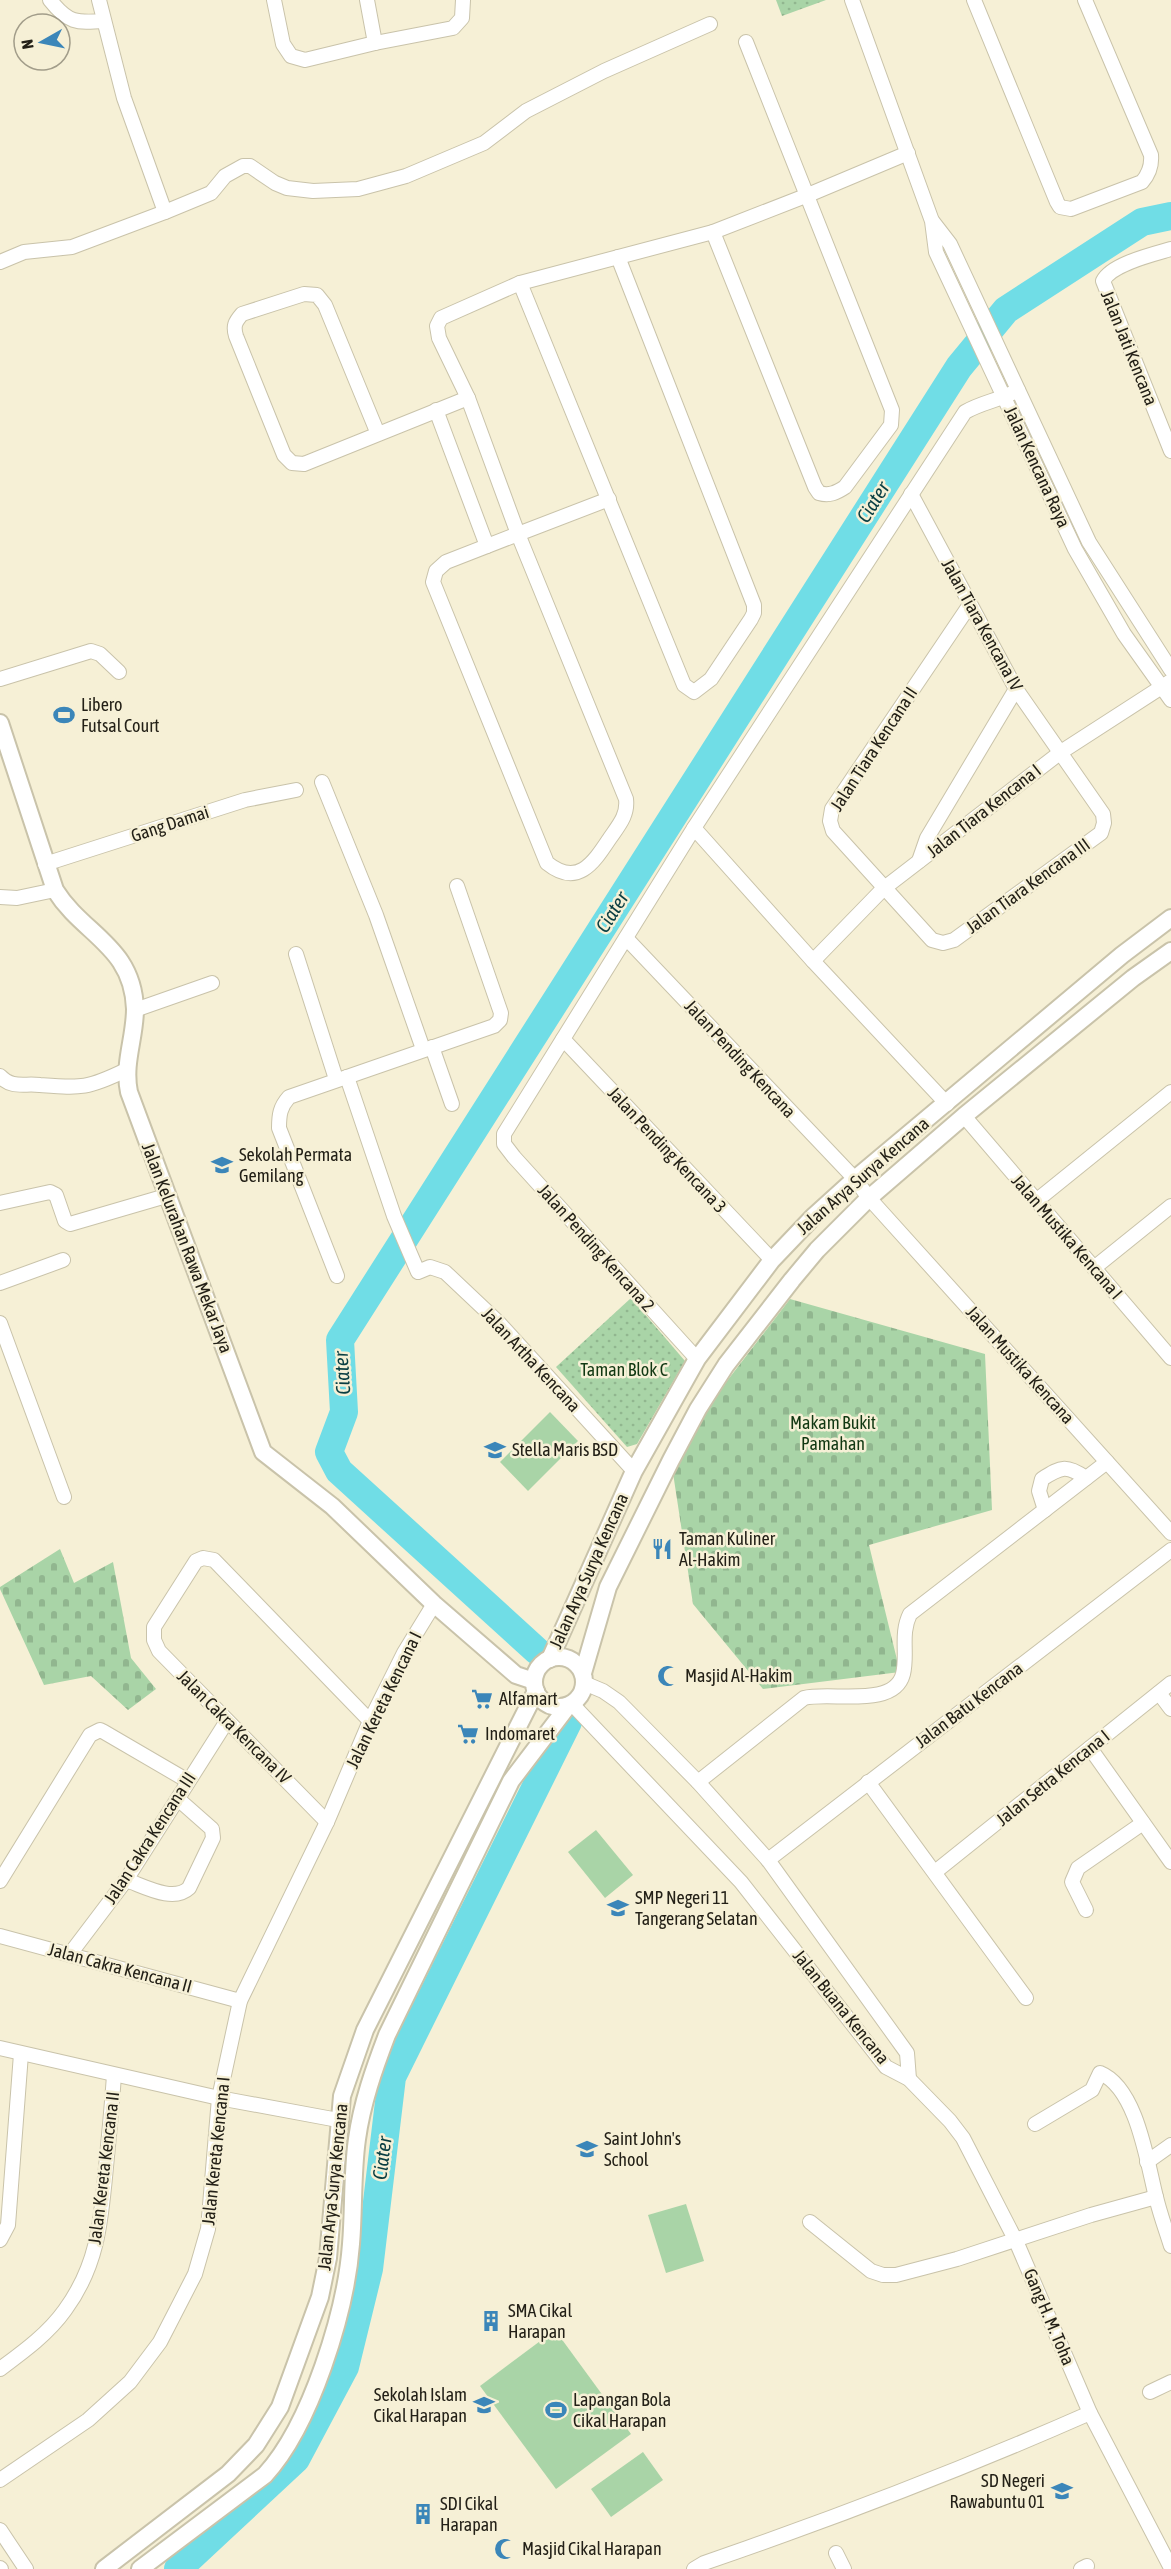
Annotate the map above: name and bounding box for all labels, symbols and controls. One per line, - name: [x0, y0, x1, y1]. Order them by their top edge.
- north arrow: [12, 12, 72, 72]
- text: N: [18, 38, 37, 50]
- street label: Jalan Jati Kencana: [1097, 287, 1162, 408]
- street label: Jalan Kencana Raya: [1000, 403, 1075, 531]
- water label: Ciater: [851, 476, 894, 526]
- street label: Jalan Tiara Kencana IV: [937, 555, 1028, 695]
- street label: Jalan Tiara Kencana II: [826, 683, 921, 815]
- place label: Libero Futsal Court: [81, 694, 159, 736]
- sports icon: Libero Futsal Court: [52, 703, 76, 727]
- street label: Jalan Tiara Kencana I: [923, 760, 1045, 862]
- street label: Gang Damai: [128, 801, 211, 846]
- street label: Jalan Tiara Kencana III: [962, 834, 1094, 938]
- water label: Ciater: [590, 886, 633, 936]
- street label: Jalan Pending Kencana: [680, 996, 800, 1122]
- street label: Jalan Pending Kencana 3: [604, 1083, 731, 1217]
- street label: Jalan Arya Surya Kencana: [792, 1113, 933, 1239]
- street label: Jalan Kelurahan Rawa Mekar Jaya: [138, 1140, 237, 1356]
- place label: Sekolah Permata Gemilang: [239, 1144, 352, 1186]
- school or university icon: Sekolah Permata Gemilang: [210, 1153, 234, 1177]
- street label: Jalan Mustika Kencana I: [1008, 1170, 1127, 1303]
- street label: Jalan Pending Kencana 2: [534, 1180, 659, 1316]
- street label: Jalan Mustika Kencana: [962, 1301, 1079, 1428]
- street label: Jalan Artha Kencana: [478, 1303, 585, 1416]
- water label: Ciater: [328, 1349, 354, 1396]
- park label: Taman Blok C: [580, 1359, 668, 1380]
- park label: Makam Bukit Pamahan: [790, 1412, 876, 1454]
- school or university icon: Stella Maris BSD: [483, 1438, 507, 1462]
- place label: Stella Maris BSD: [512, 1439, 618, 1460]
- street label: Jalan Arya Surya Kencana: [545, 1490, 632, 1652]
- place label: Taman Kuliner Al-Hakim: [679, 1528, 776, 1570]
- restaurant icon: Taman Kuliner Al-Hakim: [650, 1537, 674, 1561]
- street label: Jalan Kereta Kencana I: [341, 1628, 426, 1771]
- street label: Jalan Batu Kencana: [911, 1657, 1027, 1752]
- mosque icon: Masjid Al-Hakim: [656, 1664, 680, 1688]
- street label: Jalan Cakra Kencana IV: [173, 1665, 296, 1788]
- place label: Masjid Al-Hakim: [685, 1665, 792, 1686]
- supermarket icon: Alfamart: [470, 1687, 494, 1711]
- place label: Alfamart: [499, 1688, 558, 1709]
- supermarket icon: Indomaret: [456, 1722, 480, 1746]
- place label: Indomaret: [485, 1723, 555, 1744]
- street label: Jalan Setra Kencana I: [992, 1725, 1114, 1830]
- street label: Jalan Cakra Kencana III: [99, 1768, 200, 1907]
- place label: SMP Negeri 11 Tangerang Selatan: [635, 1887, 758, 1929]
- school or university icon: SMP Negeri 11 Tangerang Selatan: [606, 1896, 630, 1920]
- street label: Jalan Cakra Kencana II: [46, 1938, 194, 1997]
- street label: Jalan Buana Kencana: [789, 1945, 894, 2068]
- street label: Jalan Kereta Kencana I: [197, 2076, 234, 2226]
- street label: Jalan Kereta Kencana II: [84, 2090, 123, 2246]
- street label: Jalan Arya Surya Kencana: [313, 2102, 352, 2271]
- place label: Saint John's School: [604, 2128, 681, 2170]
- water label: Ciater: [367, 2134, 396, 2181]
- school or university icon: Saint John's School: [575, 2137, 599, 2161]
- street label: Gang H. M. Toha: [1020, 2265, 1079, 2368]
- place label: SMA Cikal Harapan: [508, 2300, 572, 2342]
- building icon: SMA Cikal Harapan: [479, 2309, 503, 2333]
- place label: Sekolah Islam Cikal Harapan: [373, 2384, 467, 2426]
- place label: Lapangan Bola Cikal Harapan: [573, 2389, 671, 2431]
- school or university icon: Sekolah Islam Cikal Harapan: [472, 2393, 496, 2417]
- sports icon: Lapangan Bola Cikal Harapan: [544, 2398, 568, 2422]
- place label: SD Negeri Rawabuntu 01: [949, 2470, 1045, 2512]
- school or university icon: SD Negeri Rawabuntu 01: [1050, 2479, 1074, 2503]
- place label: SDI Cikal Harapan: [440, 2493, 498, 2535]
- building icon: SDI Cikal Harapan: [411, 2502, 435, 2526]
- mosque icon: Masjid Cikal Harapan: [493, 2537, 517, 2561]
- place label: Masjid Cikal Harapan: [522, 2538, 662, 2559]

